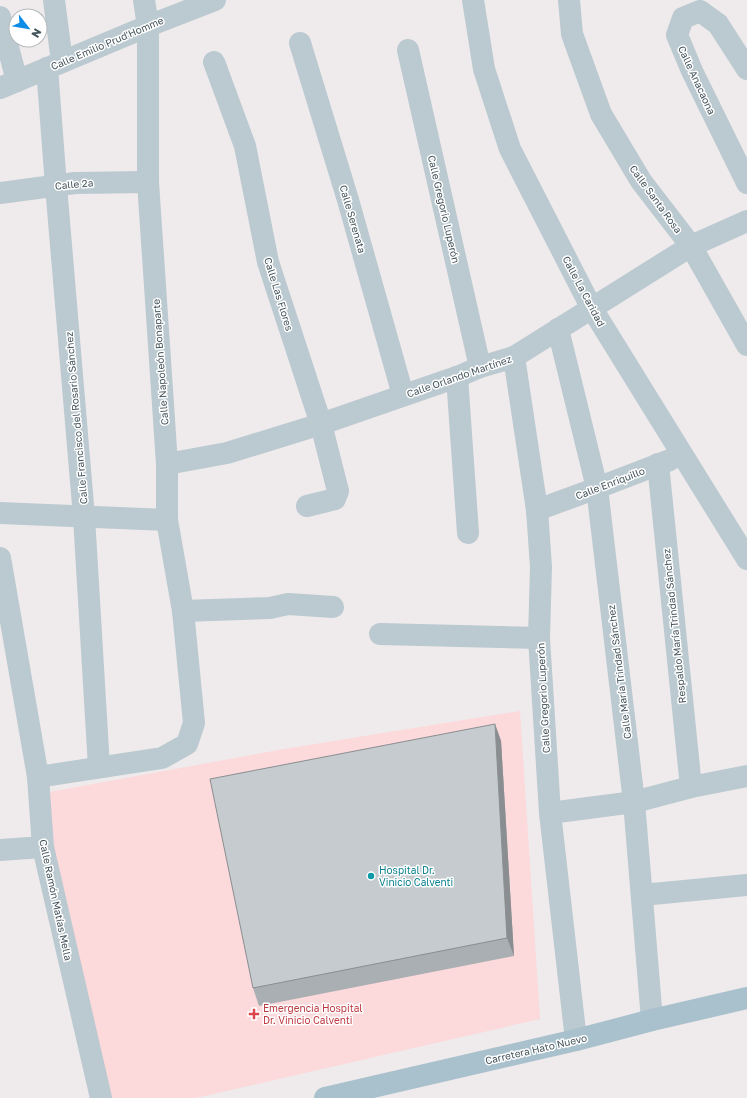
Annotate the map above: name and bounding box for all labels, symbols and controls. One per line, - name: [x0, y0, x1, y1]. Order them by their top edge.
- north arrow: [8, 8, 48, 48]
- street label: Calle Emilio Prud'Homme: [49, 14, 165, 72]
- text: N: [29, 26, 45, 40]
- street label: Calle Anacaona: [676, 44, 718, 116]
- street label: Calle Gregorio Luperón: [426, 154, 462, 264]
- street label: Calle Santa Rosa: [627, 163, 685, 235]
- street label: Calle 2a: [54, 176, 94, 192]
- street label: Calle Serenata: [338, 184, 368, 254]
- street label: Calle La Caridad: [560, 254, 608, 328]
- street label: Calle Las Flores: [262, 256, 296, 332]
- street label: Calle Napoleón Bonaparte: [150, 298, 170, 425]
- street label: Calle Francisco del Rosario Sánchez: [62, 331, 90, 505]
- street label: Calle Orlando Martínez: [405, 352, 513, 400]
- street label: Calle Enriquillo: [574, 464, 646, 502]
- street label: Respaldo María Trindad Sánchez: [660, 548, 688, 704]
- street label: Calle María Trindad Sánchez: [605, 604, 633, 740]
- street label: Calle Gregorio Luperón: [534, 643, 552, 753]
- street label: Calle Ramón Matías Mella: [37, 838, 75, 962]
- place label: Hospital Dr. Vinicio Calventi: [379, 864, 453, 888]
- marker: Hospital Dr. Vinicio Calventi: [366, 871, 376, 881]
- place label: Emergencia Hospital Dr. Vinicio Calventi: [263, 1002, 363, 1026]
- marker: Emergencia Hospital Dr. Vinicio Calventi: [248, 1008, 260, 1020]
- street label: Carretera Hato Nuevo: [484, 1031, 588, 1067]

